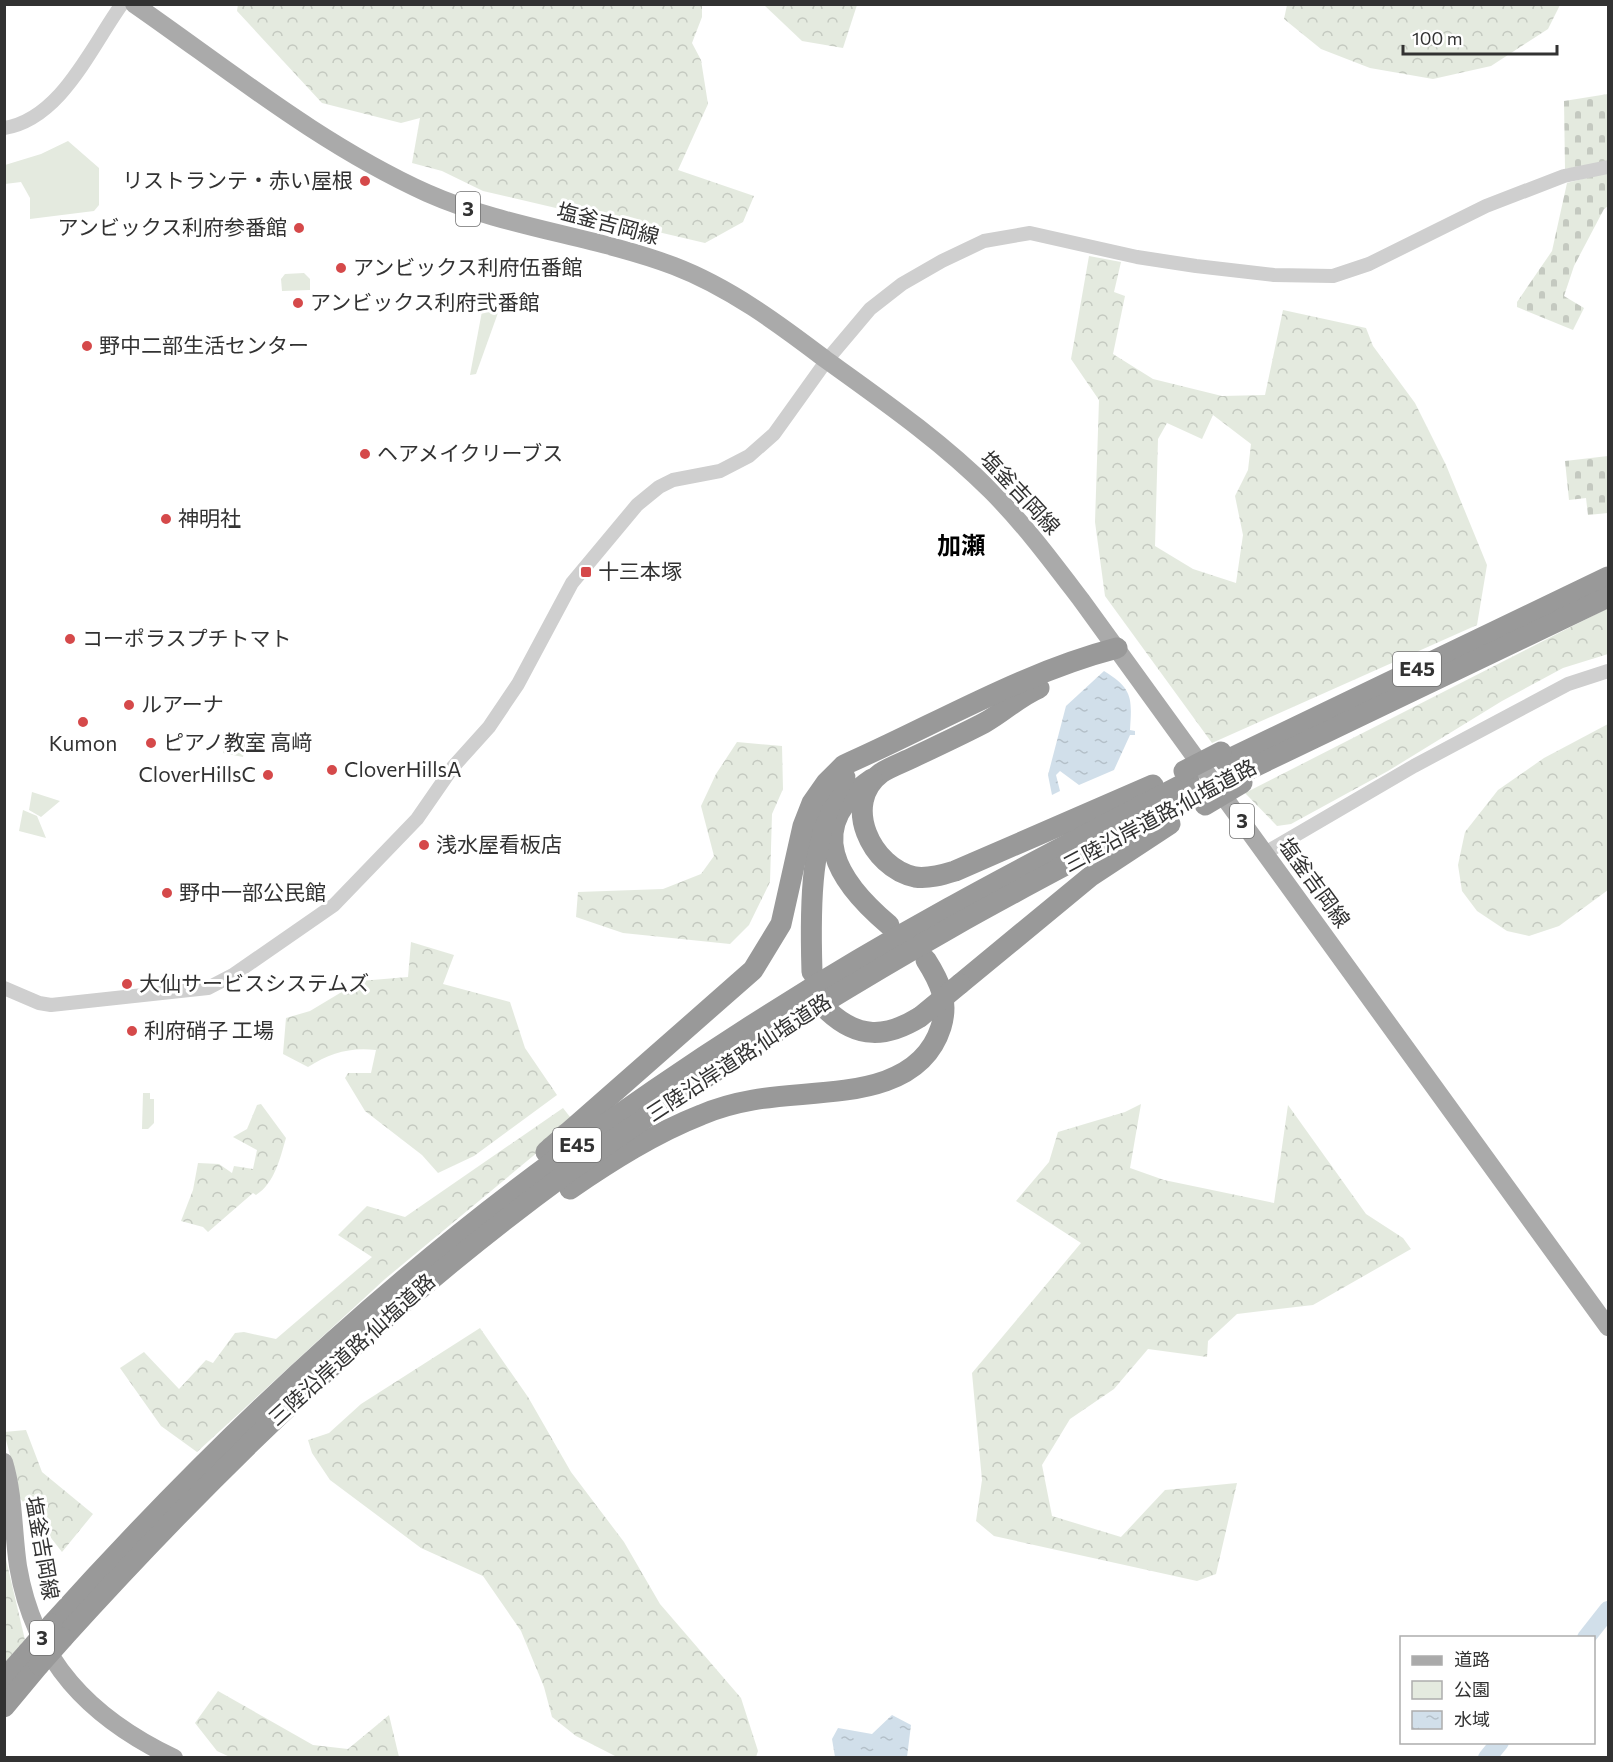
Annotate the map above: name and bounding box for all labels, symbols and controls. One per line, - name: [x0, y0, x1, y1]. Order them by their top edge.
- scale bar: [1403, 18, 1558, 56]
- text: 100 m: [1412, 27, 1462, 49]
- place label: リストランテ・赤い屋根: [122, 167, 353, 192]
- marker: リストランテ・赤い屋根: [358, 174, 372, 188]
- road number: 3: [456, 192, 480, 226]
- street label: 塩釜吉岡線: [554, 197, 662, 248]
- place label: アンビックス利府参番館: [57, 214, 287, 239]
- marker: アンビックス利府参番館: [292, 221, 306, 235]
- place label: アンビックス利府伍番館: [353, 254, 583, 279]
- marker: アンビックス利府伍番館: [334, 261, 348, 275]
- place label: アンビックス利府弐番館: [310, 289, 540, 314]
- marker: アンビックス利府弐番館: [291, 296, 305, 310]
- place label: 野中二部生活センター: [99, 332, 309, 357]
- marker: 野中二部生活センター: [80, 339, 94, 353]
- place label: ヘアメイクリーブス: [377, 440, 563, 465]
- street label: 塩釜吉岡線: [976, 445, 1066, 539]
- marker: ヘアメイクリーブス: [358, 447, 372, 461]
- place label: 神明社: [178, 505, 241, 530]
- marker: 神明社: [159, 512, 173, 526]
- district label: 加瀬: [937, 530, 985, 559]
- place label: 十三本塚: [598, 558, 682, 583]
- marker: 十三本塚: [579, 565, 593, 579]
- place label: コーポラスプチトマト: [82, 625, 292, 650]
- marker: コーポラスプチトマト: [63, 632, 77, 646]
- road number: E45: [1393, 652, 1441, 686]
- place label: ルアーナ: [141, 691, 224, 716]
- marker: ルアーナ: [122, 698, 136, 712]
- marker: Kumon: [76, 715, 90, 729]
- place label: ピアノ教室 高﨑: [163, 729, 312, 754]
- place label: Kumon: [49, 730, 117, 755]
- marker: ピアノ教室 高﨑: [144, 736, 158, 750]
- street label: 三陸沿岸道路;仙塩道路: [1059, 753, 1260, 876]
- place label: CloverHillsA: [344, 756, 462, 781]
- place label: CloverHillsC: [138, 761, 256, 786]
- marker: CloverHillsA: [325, 763, 339, 777]
- marker: CloverHillsC: [261, 768, 275, 782]
- road number: 3: [1230, 804, 1254, 838]
- place label: 浅水屋看板店: [436, 831, 562, 856]
- street label: 塩釜吉岡線: [1274, 832, 1356, 932]
- marker: 浅水屋看板店: [417, 838, 431, 852]
- place label: 野中一部公民館: [179, 879, 326, 904]
- marker: 野中一部公民館: [160, 886, 174, 900]
- place label: 大仙サービスシステムズ: [139, 970, 369, 995]
- marker: 大仙サービスシステムズ: [120, 977, 134, 991]
- street label: 三陸沿岸道路;仙塩道路: [641, 988, 835, 1126]
- place label: 利府硝子 工場: [144, 1017, 274, 1042]
- marker: 利府硝子 工場: [125, 1024, 139, 1038]
- road number: E45: [553, 1128, 601, 1162]
- street label: 三陸沿岸道路;仙塩道路: [263, 1268, 439, 1430]
- street label: 塩釜吉岡線: [22, 1494, 65, 1602]
- road number: 3: [30, 1621, 54, 1655]
- legend: [1400, 1636, 1595, 1744]
- text: 道路: [1454, 1648, 1490, 1670]
- text: 公園: [1454, 1678, 1490, 1700]
- text: 水域: [1454, 1708, 1490, 1730]

